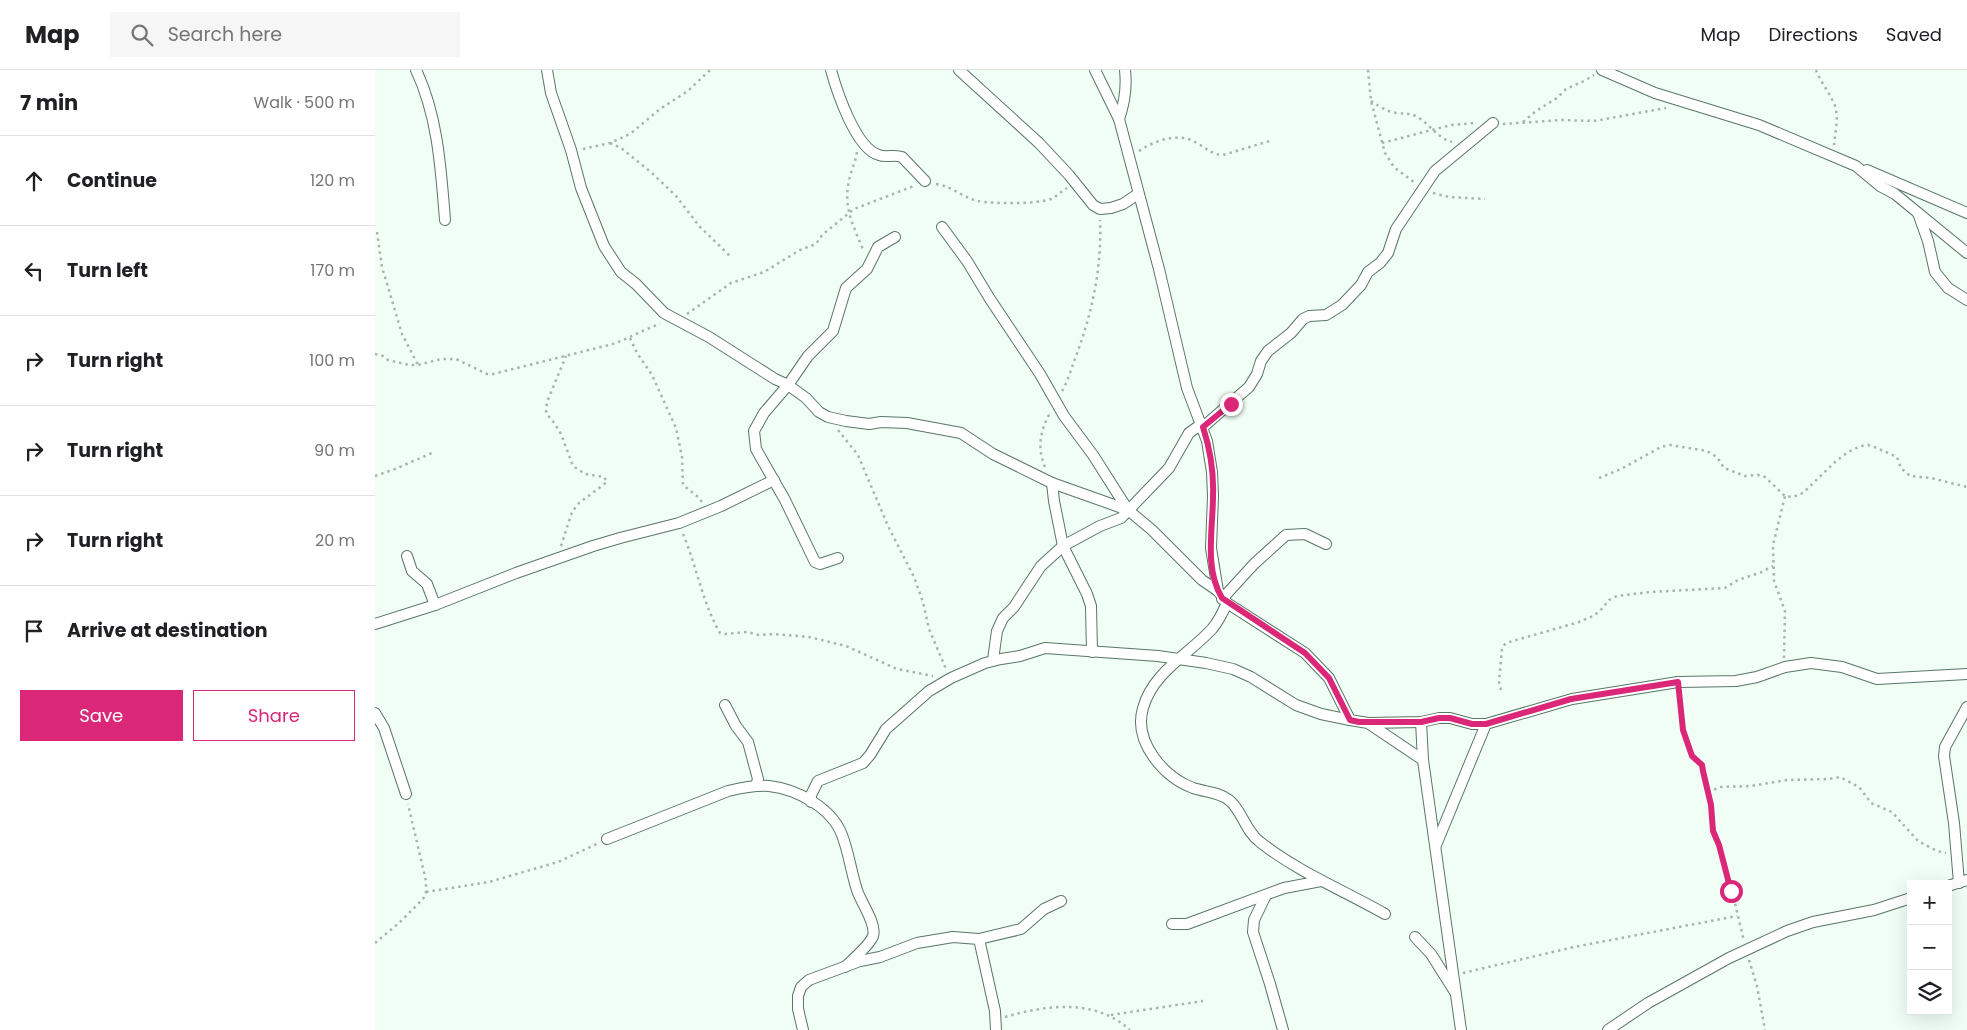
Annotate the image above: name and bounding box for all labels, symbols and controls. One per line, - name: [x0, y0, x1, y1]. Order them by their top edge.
- search box: [110, 12, 460, 57]
- text: Map: [25, 18, 80, 51]
- icon: search: [128, 21, 156, 49]
- text: Search here: [168, 21, 282, 48]
- text: Map: [1701, 22, 1740, 47]
- text: Directions: [1768, 22, 1858, 47]
- text: Saved: [1886, 22, 1942, 47]
- text: 7 min: [20, 88, 78, 117]
- text: Walk · 500 m: [254, 91, 355, 114]
- icon: ahead: [20, 167, 48, 195]
- text: Continue: [67, 167, 157, 194]
- text: 120 m: [310, 169, 355, 192]
- icon: left: [20, 257, 48, 285]
- text: Turn left: [67, 257, 148, 284]
- text: 170 m: [310, 259, 355, 282]
- icon: right: [20, 347, 48, 375]
- text: Turn right: [67, 347, 163, 374]
- text: 100 m: [309, 349, 355, 372]
- route end: [1220, 393, 1243, 416]
- icon: right: [20, 437, 48, 465]
- text: Turn right: [67, 437, 163, 464]
- text: 90 m: [314, 439, 355, 462]
- icon: right: [20, 527, 48, 555]
- text: Turn right: [67, 527, 163, 554]
- text: 20 m: [315, 529, 355, 552]
- icon: arrive: [20, 617, 48, 645]
- text: Arrive at destination: [67, 617, 268, 644]
- button: Save: [20, 690, 183, 741]
- button: Share: [193, 690, 355, 741]
- route start: [1720, 880, 1743, 903]
- map controls: [1907, 880, 1952, 1015]
- button: +: [1907, 880, 1952, 925]
- button: −: [1907, 925, 1952, 970]
- button: layers: [1907, 970, 1952, 1015]

